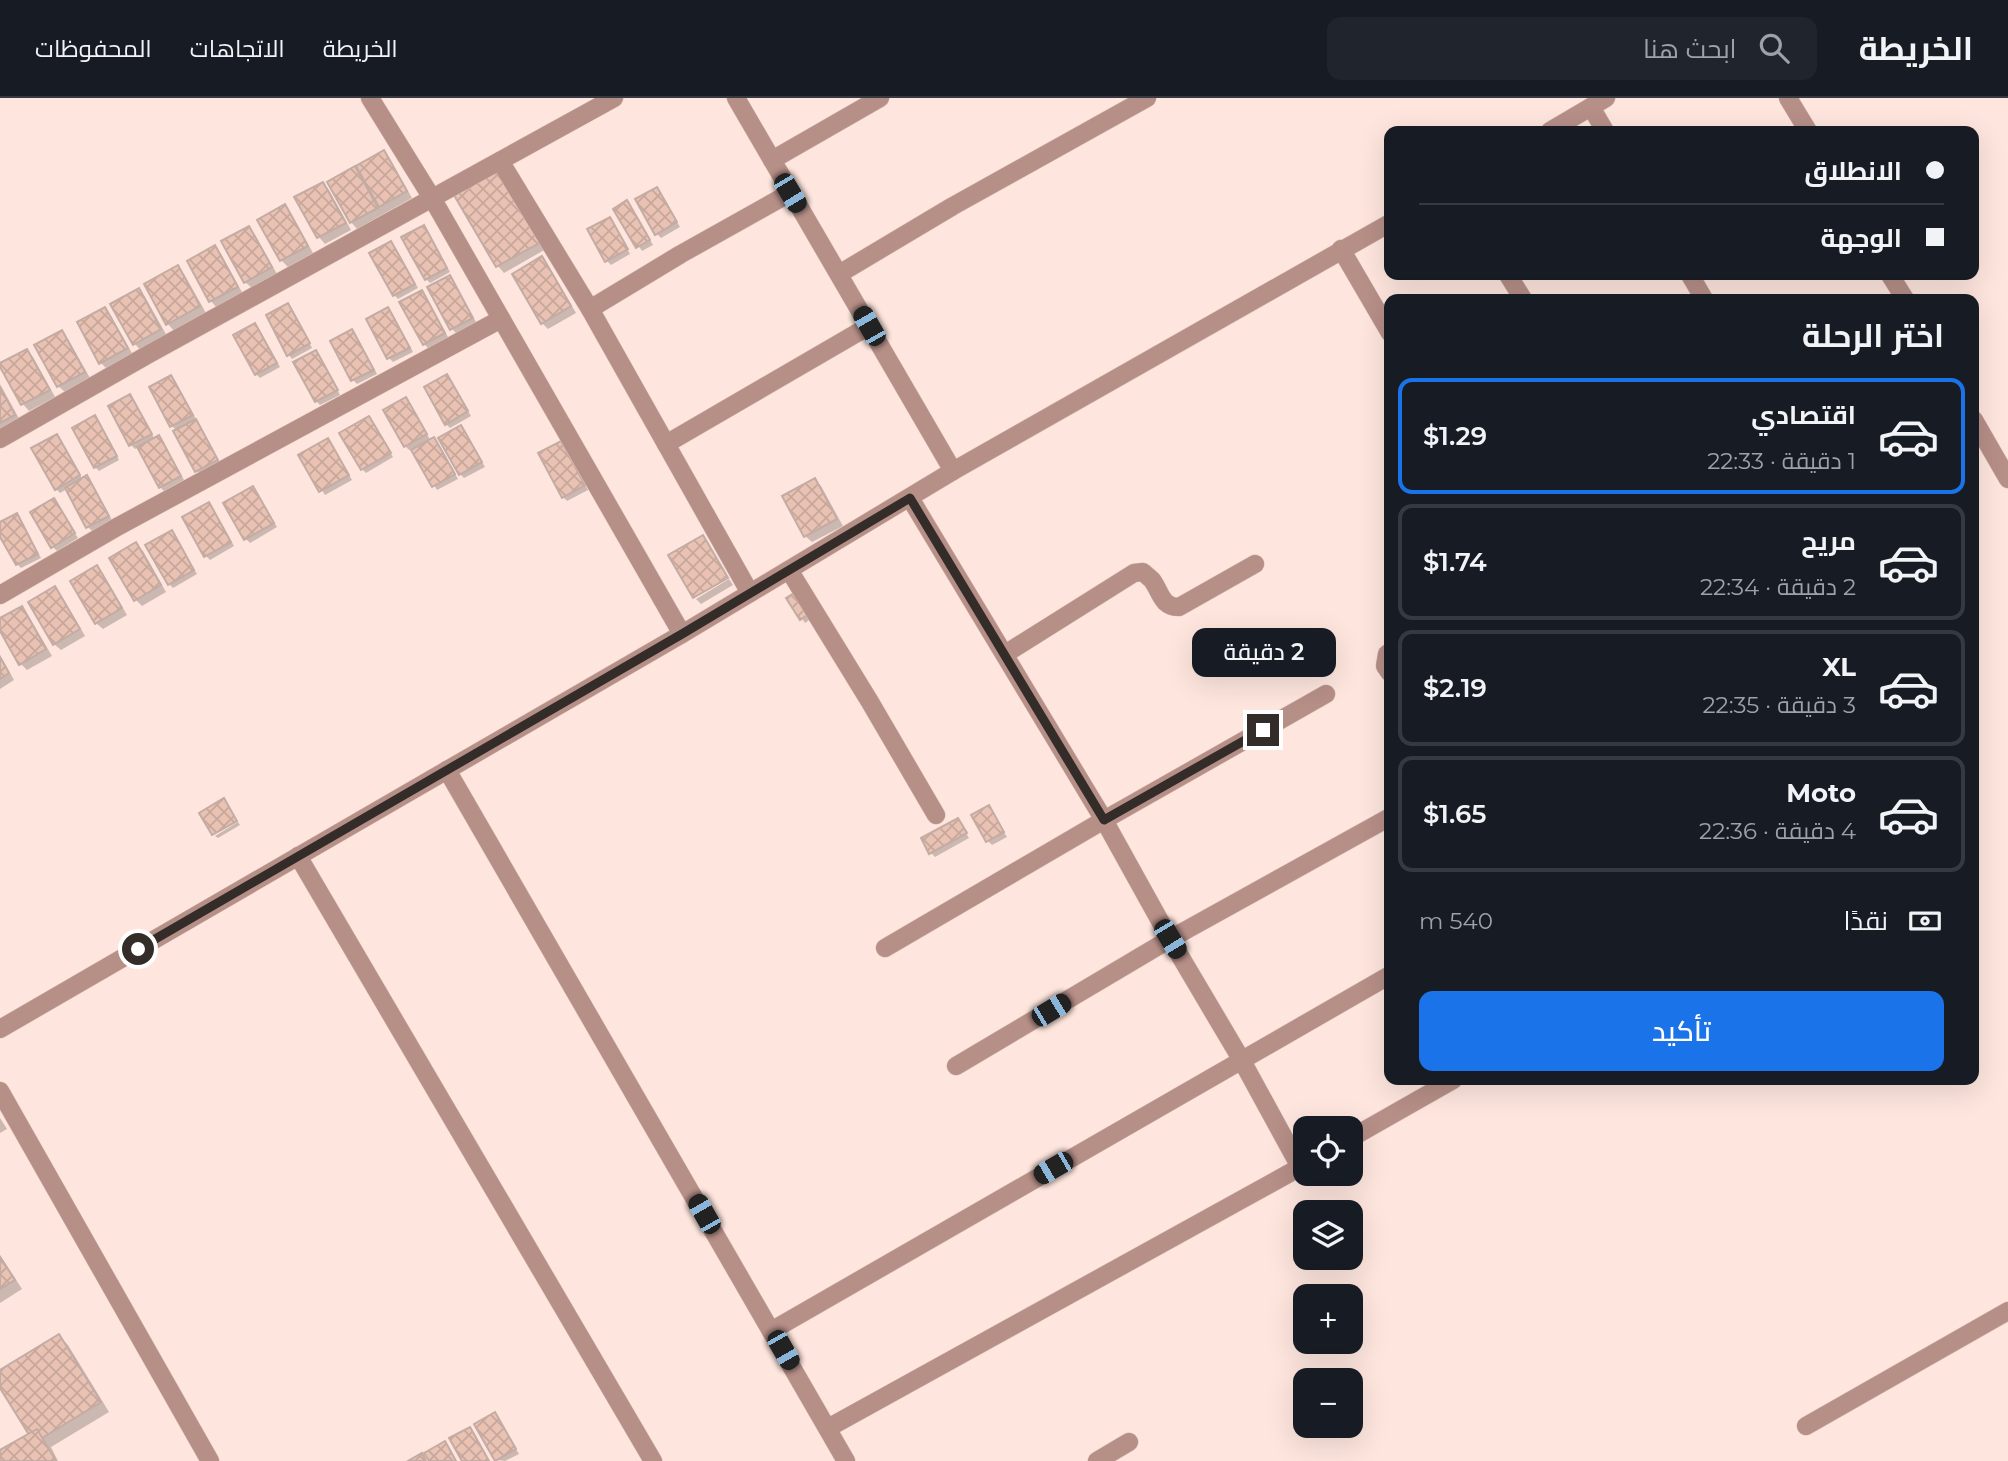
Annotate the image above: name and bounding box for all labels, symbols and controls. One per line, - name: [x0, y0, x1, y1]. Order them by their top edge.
- search box: [1327, 17, 1817, 80]
- text: الخريطة: [1859, 28, 1973, 68]
- icon: search: [1755, 29, 1793, 67]
- text: ابحث هنا: [1643, 33, 1737, 65]
- text: المحفوظات: [35, 34, 152, 63]
- text: الاتجاهات: [190, 34, 285, 63]
- text: الخريطة: [323, 34, 398, 63]
- text: الانطلاق: [1804, 155, 1902, 187]
- car: [771, 170, 810, 216]
- text: الوجهة: [1821, 222, 1902, 254]
- car: [850, 303, 889, 349]
- text: اختر الرحلة: [1802, 316, 1944, 355]
- text: اقتصادي: [1751, 399, 1856, 431]
- icon: car: [1877, 405, 1940, 468]
- text: $1.29: [1423, 420, 1487, 452]
- text: 1 دقيقة · 22:33: [1707, 447, 1856, 475]
- text: مريح: [1801, 525, 1856, 557]
- icon: car: [1877, 531, 1940, 594]
- text: $1.74: [1423, 546, 1487, 578]
- text: 2 دقيقة · 22:34: [1700, 573, 1856, 601]
- callout: 2 دقيقة: [1191, 628, 1335, 678]
- text: 2 دقيقة: [1224, 638, 1305, 666]
- text: XL: [1822, 651, 1856, 683]
- icon: car: [1877, 657, 1940, 720]
- text: $2.19: [1423, 672, 1487, 704]
- text: 3 دقيقة · 22:35: [1703, 691, 1856, 719]
- route end: [1247, 714, 1279, 746]
- text: Moto: [1786, 777, 1856, 809]
- icon: car: [1877, 783, 1940, 846]
- text: $1.65: [1423, 798, 1487, 830]
- text: 4 دقيقة · 22:36: [1699, 817, 1856, 845]
- icon: cash: [1906, 902, 1944, 940]
- text: نقدًا: [1844, 905, 1888, 937]
- text: 540 m: [1419, 907, 1493, 935]
- car: [1151, 916, 1190, 962]
- route start: [122, 933, 154, 965]
- car: [1028, 990, 1075, 1030]
- button: تأكيد: [1419, 991, 1944, 1071]
- map controls: [1293, 1116, 1363, 1438]
- button: locate: [1293, 1116, 1363, 1186]
- car: [1030, 1148, 1077, 1188]
- car: [685, 1191, 724, 1237]
- button: layers: [1293, 1200, 1363, 1270]
- button: +: [1293, 1284, 1363, 1354]
- car: [764, 1327, 803, 1373]
- button: −: [1293, 1368, 1363, 1438]

